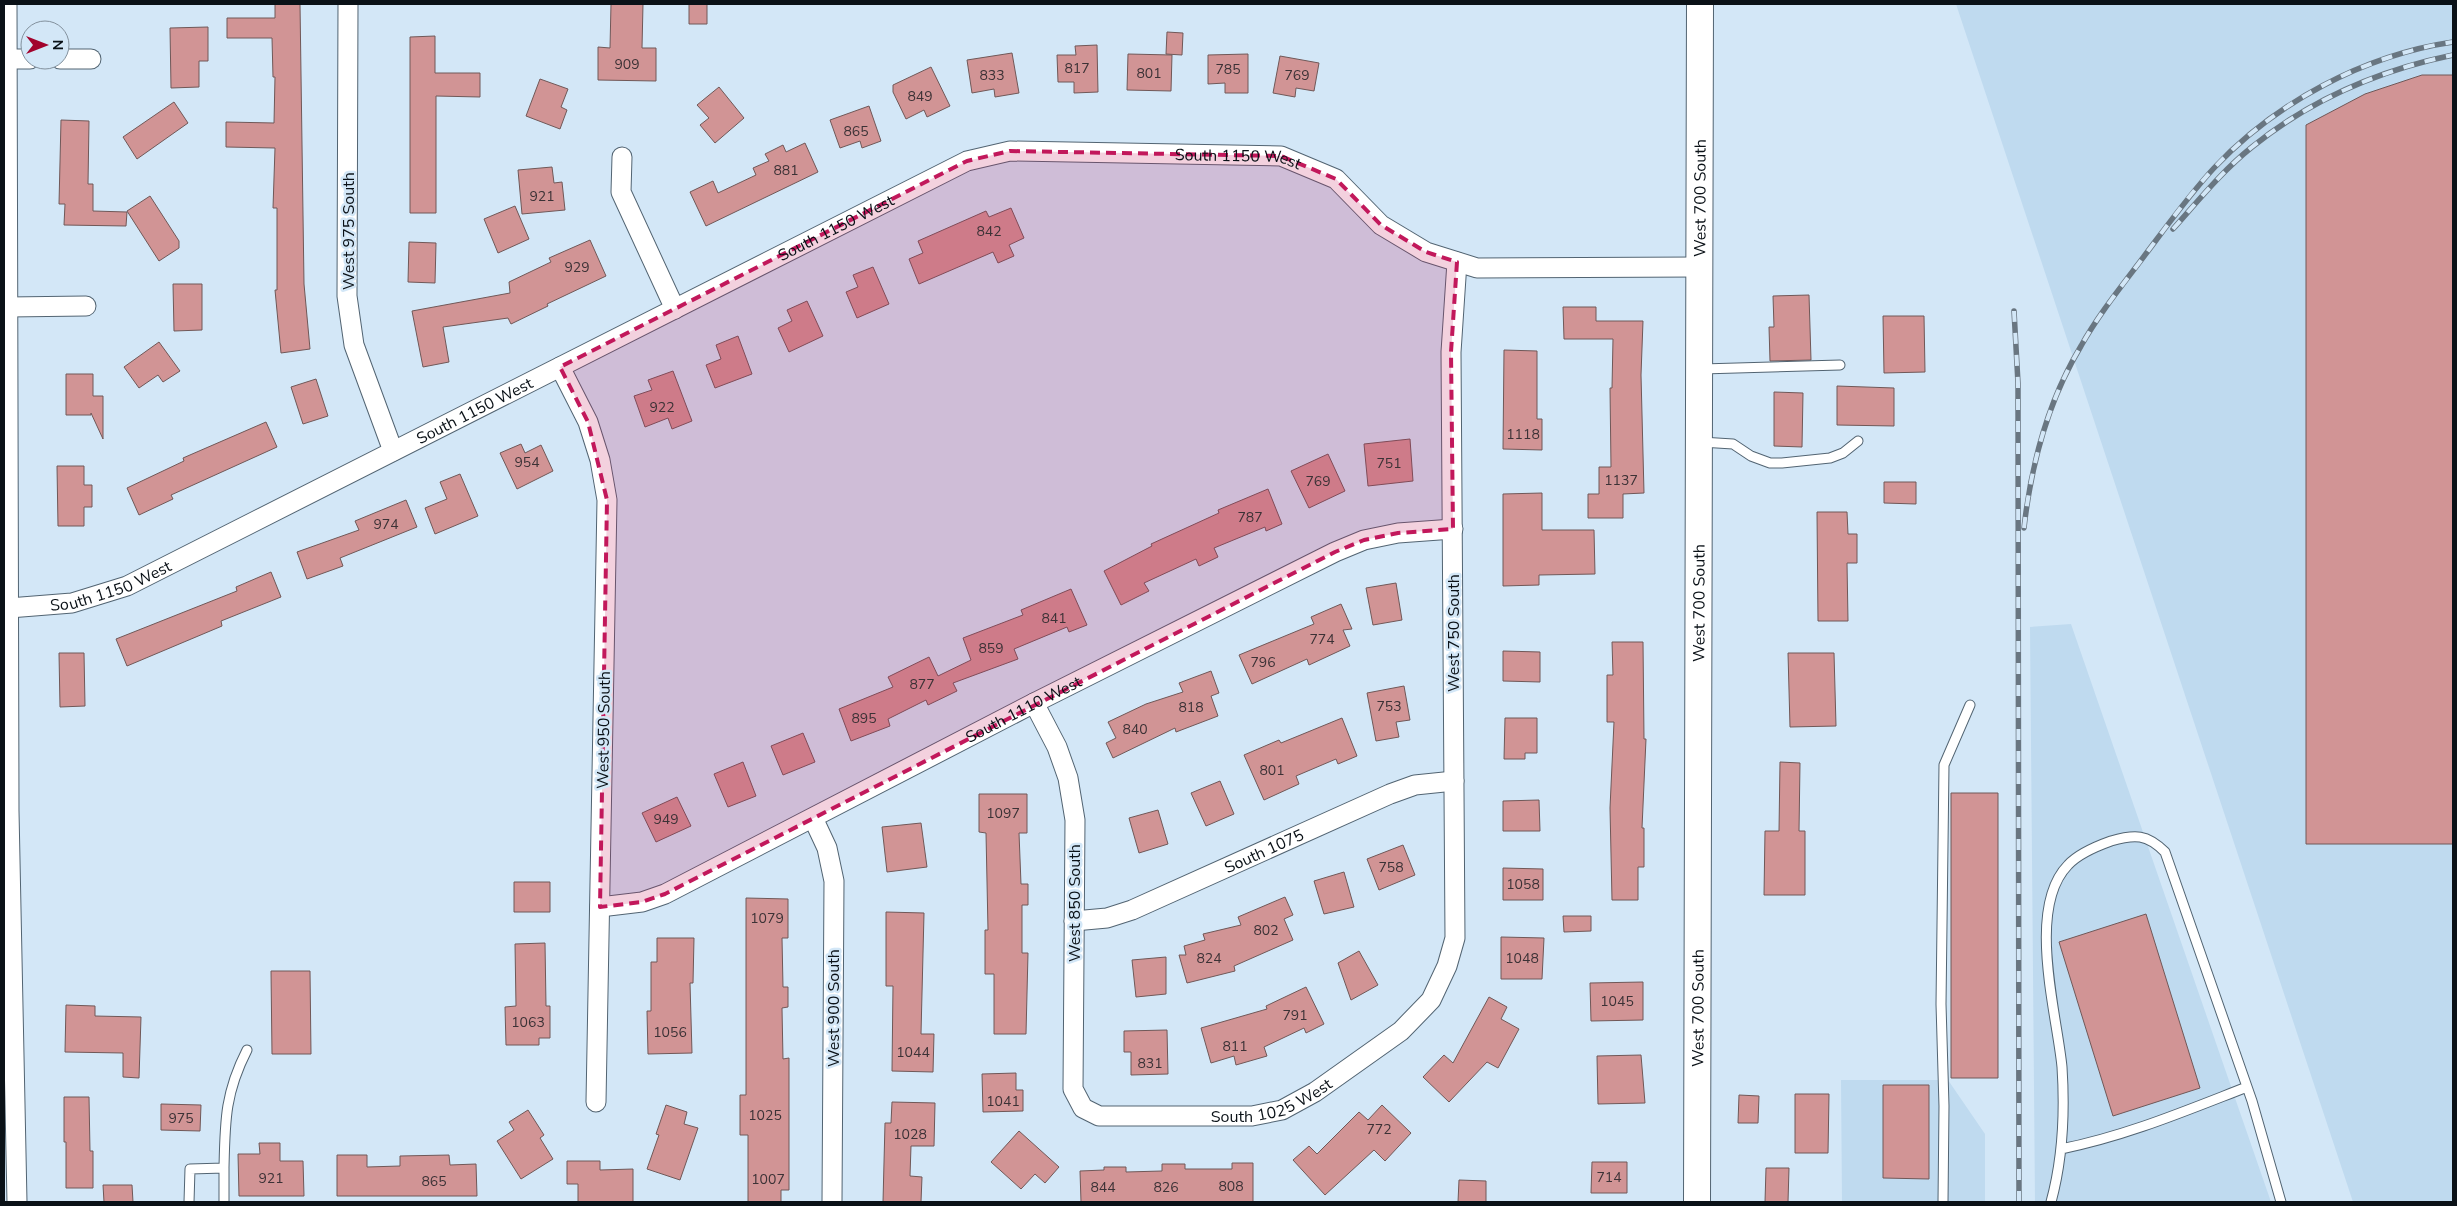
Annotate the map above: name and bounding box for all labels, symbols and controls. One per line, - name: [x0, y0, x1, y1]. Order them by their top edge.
- north arrow: [20, 20, 70, 70]
- text: N: [48, 40, 67, 50]
- house number: 909: [614, 55, 640, 74]
- house number: 817: [1064, 59, 1090, 78]
- house number: 785: [1215, 60, 1241, 79]
- house number: 801: [1136, 64, 1162, 83]
- house number: 833: [979, 66, 1005, 85]
- house number: 769: [1284, 66, 1310, 85]
- house number: 849: [907, 87, 933, 106]
- house number: 865: [843, 122, 869, 141]
- street label: West 700 South: [1689, 139, 1712, 257]
- street label: South 1150 West: [1175, 144, 1305, 175]
- house number: 881: [773, 161, 799, 180]
- street label: West 975 South: [338, 172, 360, 290]
- house number: 921: [529, 187, 555, 206]
- street label: South 1150 West: [774, 190, 898, 267]
- house number: 842: [976, 222, 1002, 241]
- house number: 929: [564, 258, 590, 277]
- street label: South 1150 West: [413, 372, 537, 450]
- house number: 922: [649, 398, 675, 417]
- house number: 1118: [1506, 425, 1540, 444]
- house number: 954: [514, 453, 540, 472]
- house number: 751: [1376, 454, 1402, 473]
- house number: 1137: [1604, 471, 1638, 490]
- house number: 769: [1305, 472, 1331, 491]
- house number: 787: [1237, 508, 1263, 527]
- house number: 974: [373, 515, 399, 534]
- street label: West 700 South: [1688, 544, 1711, 662]
- street label: South 1150 West: [49, 555, 176, 617]
- street label: West 750 South: [1443, 574, 1465, 692]
- house number: 841: [1041, 609, 1067, 628]
- house number: 774: [1309, 630, 1335, 649]
- house number: 859: [978, 639, 1004, 658]
- house number: 796: [1250, 653, 1276, 672]
- street label: West 950 South: [592, 671, 616, 789]
- street label: South 1110 West: [962, 671, 1086, 749]
- house number: 877: [909, 675, 935, 694]
- house number: 753: [1376, 697, 1402, 716]
- house number: 818: [1178, 698, 1204, 717]
- house number: 895: [851, 709, 877, 728]
- house number: 840: [1122, 720, 1148, 739]
- house number: 801: [1259, 761, 1285, 780]
- house number: 1097: [986, 804, 1020, 823]
- house number: 949: [653, 810, 679, 829]
- street label: South 1075: [1221, 824, 1308, 879]
- street label: West 850 South: [1064, 844, 1086, 962]
- house number: 758: [1378, 858, 1404, 877]
- house number: 1058: [1506, 875, 1540, 894]
- house number: 1079: [750, 909, 784, 928]
- house number: 802: [1253, 921, 1279, 940]
- street label: West 900 South: [823, 949, 845, 1067]
- house number: 824: [1196, 949, 1222, 968]
- house number: 1048: [1505, 949, 1539, 968]
- street label: West 700 South: [1687, 949, 1710, 1067]
- house number: 1045: [1600, 992, 1634, 1011]
- house number: 791: [1282, 1006, 1308, 1025]
- house number: 1063: [511, 1013, 545, 1032]
- house number: 1056: [653, 1023, 687, 1042]
- house number: 811: [1222, 1037, 1248, 1056]
- house number: 1044: [896, 1043, 930, 1062]
- house number: 831: [1137, 1054, 1163, 1073]
- street label: South 1025 West: [1211, 1073, 1337, 1128]
- house number: 1041: [986, 1092, 1020, 1111]
- house number: 1025: [748, 1106, 782, 1125]
- house number: 975: [168, 1109, 194, 1128]
- house number: 772: [1366, 1120, 1392, 1139]
- house number: 1028: [893, 1125, 927, 1144]
- house number: 714: [1596, 1168, 1622, 1187]
- house number: 921: [258, 1169, 284, 1188]
- house number: 1007: [751, 1170, 785, 1189]
- house number: 865: [421, 1172, 447, 1191]
- house number: 808: [1218, 1177, 1244, 1196]
- house number: 844: [1090, 1178, 1116, 1197]
- house number: 826: [1153, 1178, 1179, 1197]

